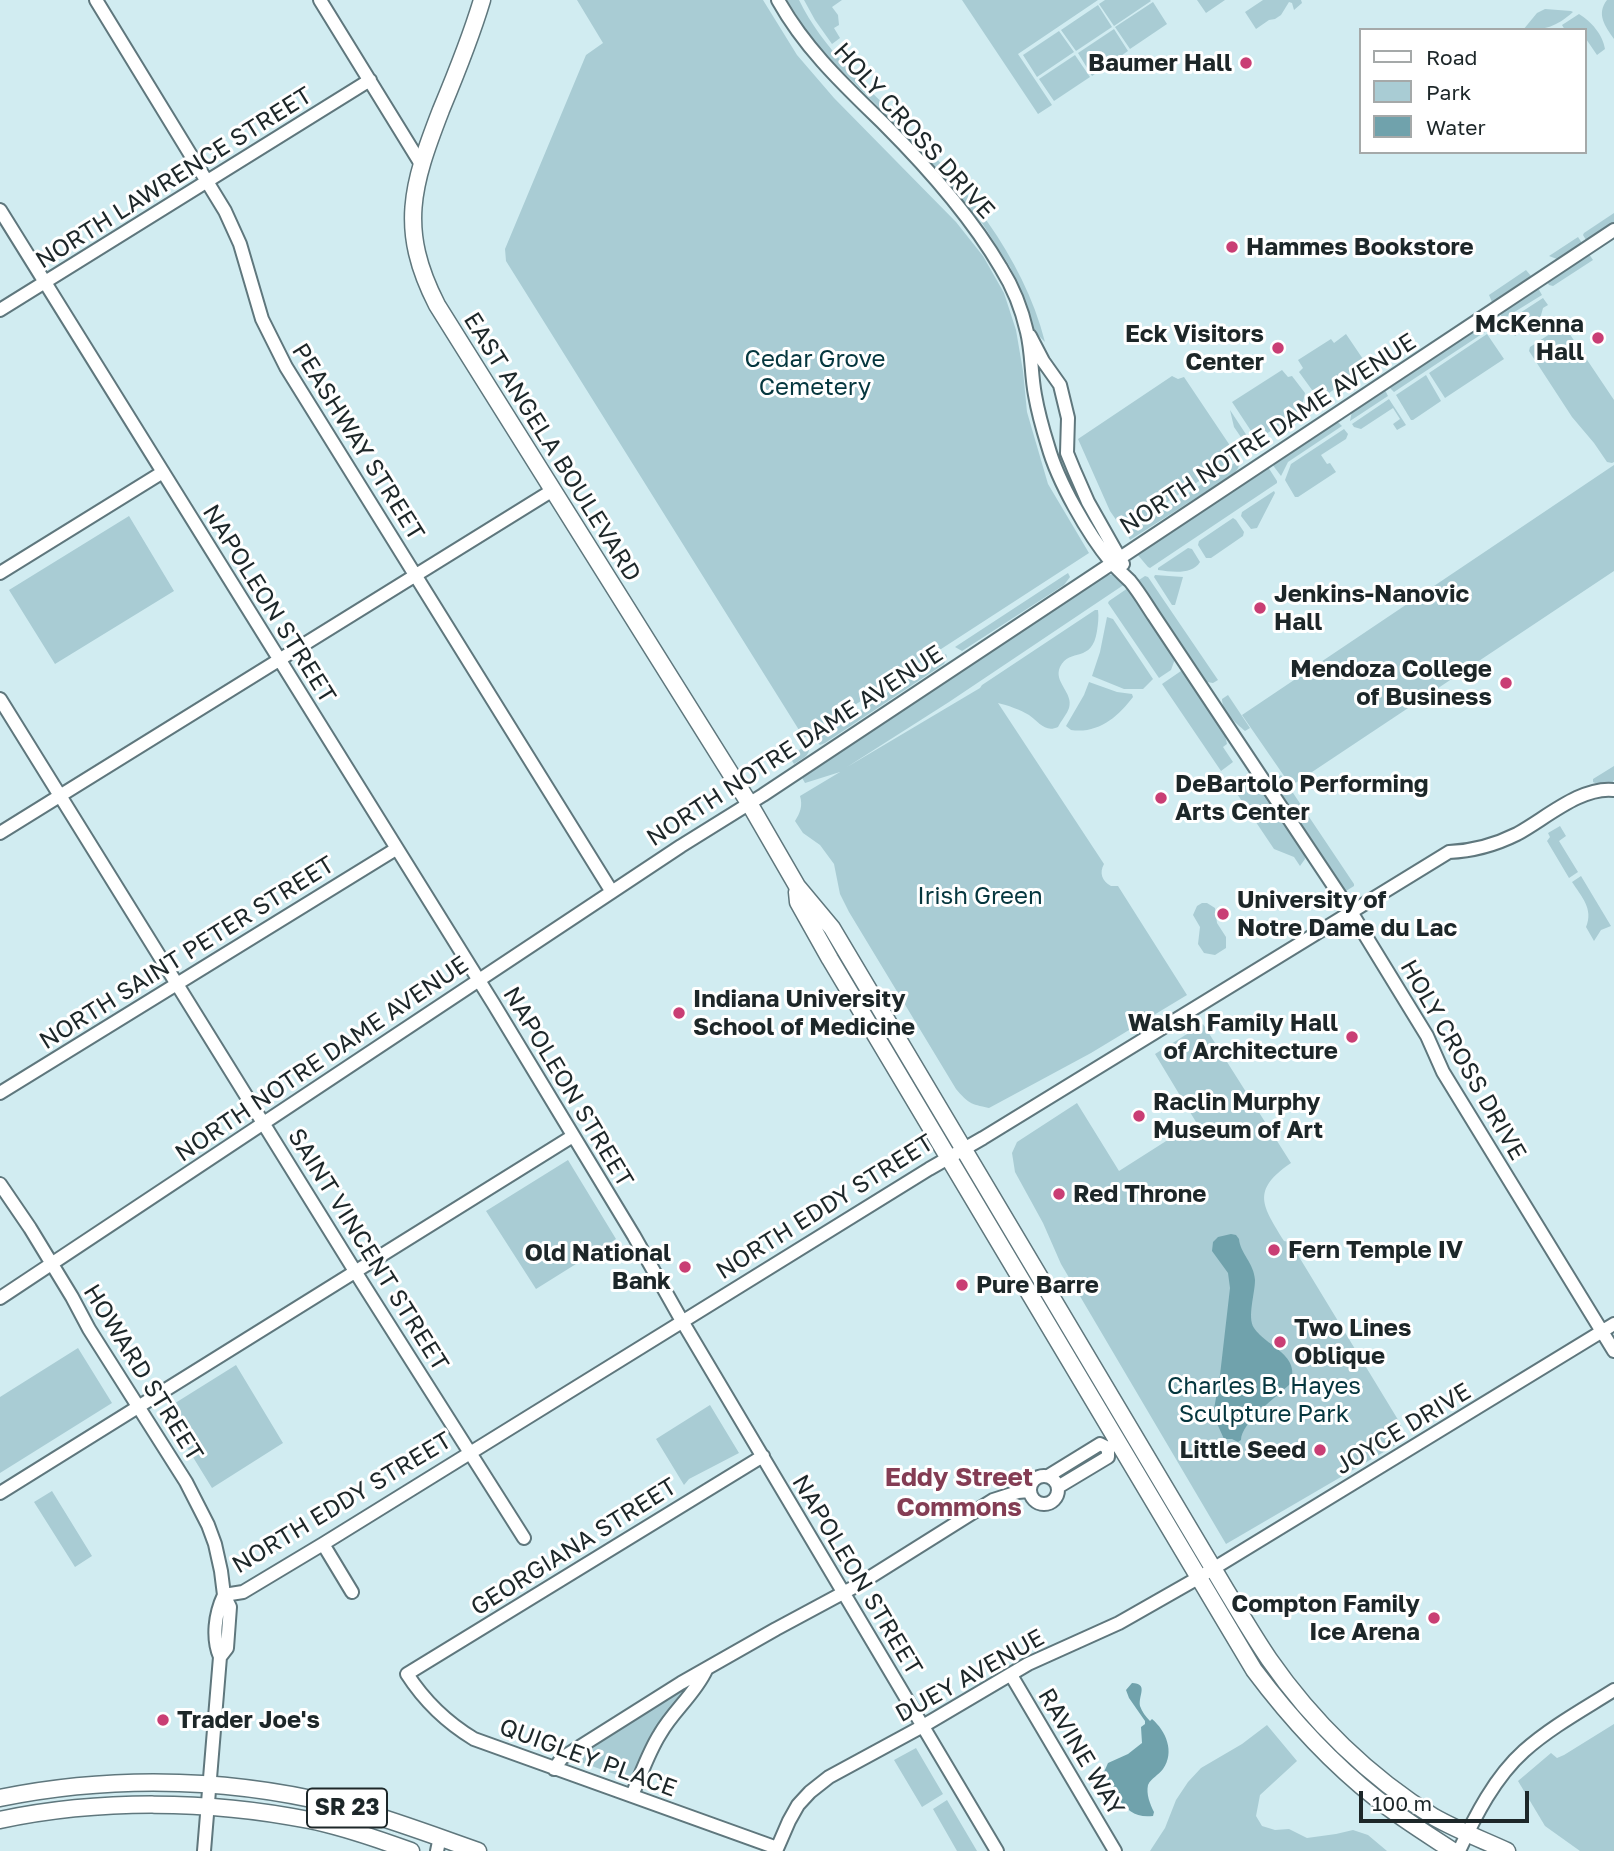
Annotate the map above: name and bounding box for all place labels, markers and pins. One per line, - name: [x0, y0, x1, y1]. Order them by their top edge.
- place label: Baumer Hall: [1088, 49, 1232, 77]
- marker: Baumer Hall: [1238, 55, 1254, 71]
- place label: Hammes Bookstore: [1246, 233, 1474, 261]
- marker: Hammes Bookstore: [1224, 239, 1240, 255]
- place label: McKenna Hall: [1475, 310, 1584, 366]
- place label: Eck Visitors Center: [1125, 320, 1264, 376]
- marker: McKenna Hall: [1590, 330, 1606, 346]
- marker: Eck Visitors Center: [1270, 340, 1286, 356]
- place label: Jenkins-Nanovic Hall: [1274, 580, 1469, 636]
- marker: Jenkins-Nanovic Hall: [1252, 600, 1268, 616]
- place label: Mendoza College of Business: [1290, 655, 1492, 711]
- marker: Mendoza College of Business: [1498, 675, 1514, 691]
- place label: DeBartolo Performing Arts Center: [1175, 770, 1428, 826]
- marker: DeBartolo Performing Arts Center: [1153, 790, 1169, 806]
- place label: University of Notre Dame du Lac: [1237, 886, 1457, 942]
- marker: University of Notre Dame du Lac: [1215, 906, 1231, 922]
- place label: Indiana University School of Medicine: [693, 985, 915, 1041]
- marker: Indiana University School of Medicine: [671, 1005, 687, 1021]
- place label: Walsh Family Hall of Architecture: [1128, 1009, 1338, 1065]
- marker: Walsh Family Hall of Architecture: [1344, 1029, 1360, 1045]
- place label: Raclin Murphy Museum of Art: [1153, 1088, 1323, 1144]
- marker: Raclin Murphy Museum of Art: [1131, 1108, 1147, 1124]
- place label: Red Throne: [1073, 1180, 1206, 1208]
- marker: Red Throne: [1051, 1186, 1067, 1202]
- place label: Fern Temple IV: [1288, 1236, 1463, 1264]
- place label: Old National Bank: [525, 1239, 671, 1295]
- marker: Fern Temple IV: [1266, 1242, 1282, 1258]
- marker: Old National Bank: [677, 1259, 693, 1275]
- place label: Pure Barre: [976, 1271, 1099, 1299]
- marker: Pure Barre: [954, 1277, 970, 1293]
- place label: Two Lines Oblique: [1294, 1314, 1411, 1370]
- marker: Two Lines Oblique: [1272, 1334, 1288, 1350]
- place label: Little Seed: [1180, 1436, 1306, 1464]
- marker: Little Seed: [1312, 1442, 1328, 1458]
- place label: Compton Family Ice Arena: [1231, 1590, 1420, 1646]
- marker: Compton Family Ice Arena: [1426, 1610, 1442, 1626]
- place label: Trader Joe's: [177, 1706, 320, 1734]
- marker: Trader Joe's: [155, 1712, 171, 1728]

